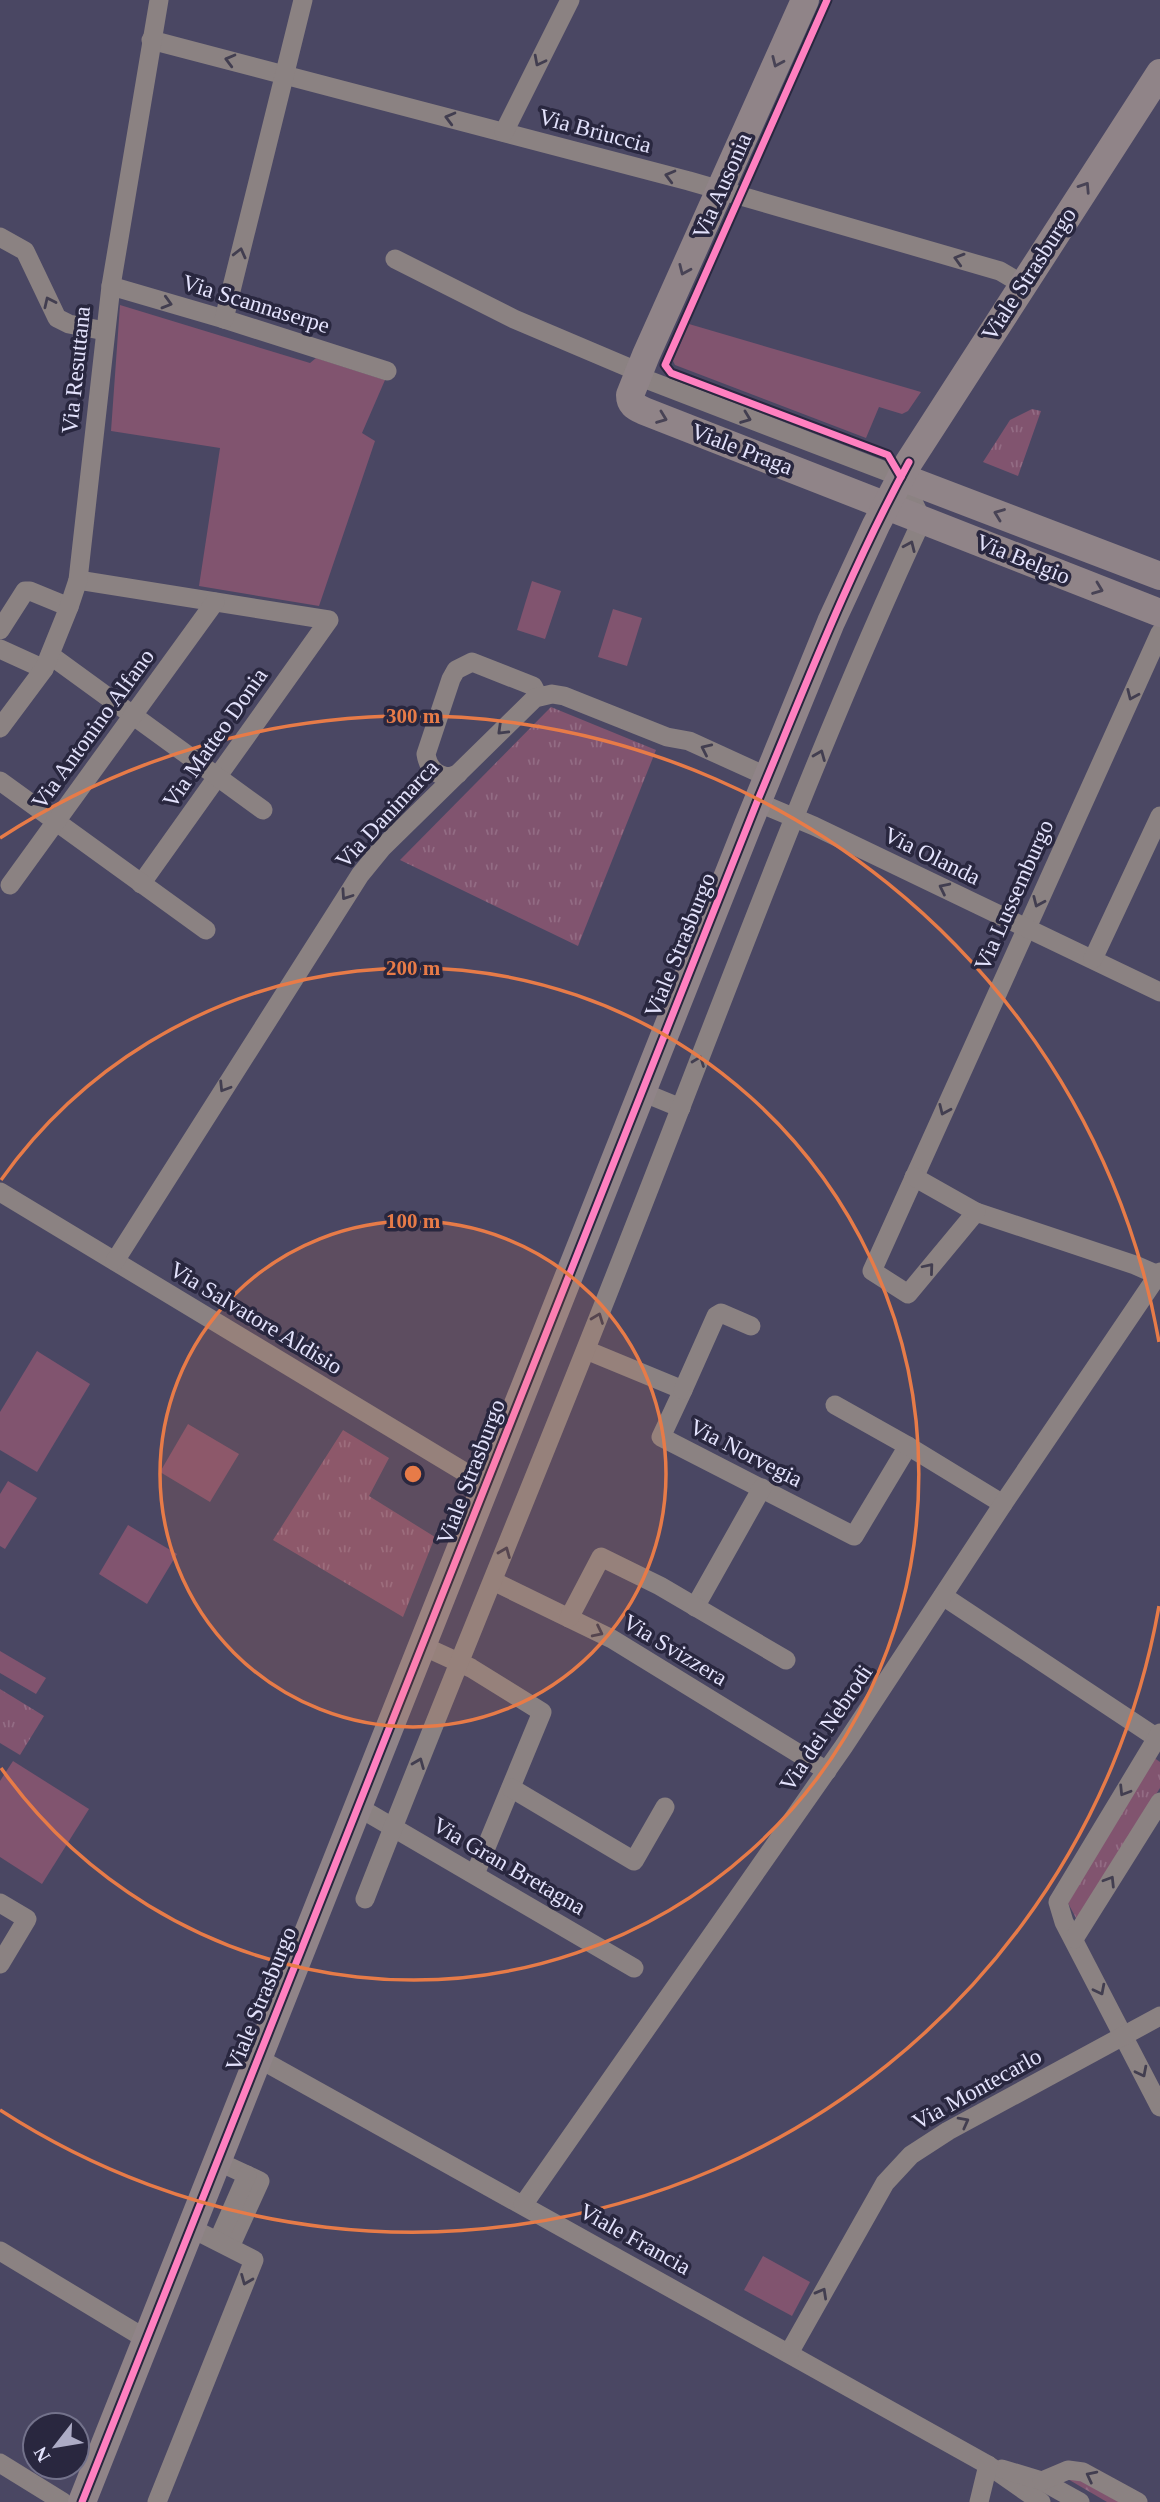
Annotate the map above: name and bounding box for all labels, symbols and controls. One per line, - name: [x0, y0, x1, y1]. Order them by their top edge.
- one-way arrow: [224, 54, 236, 68]
- one-way arrow: [534, 54, 548, 66]
- one-way arrow: [771, 55, 785, 67]
- street label: Via Briuccia: [536, 104, 654, 158]
- one-way arrow: [444, 112, 456, 126]
- street label: Via Ausonia: [688, 129, 756, 243]
- one-way arrow: [664, 170, 676, 184]
- one-way arrow: [1077, 182, 1089, 195]
- street label: Viale Strasburgo: [977, 203, 1081, 345]
- one-way arrow: [232, 247, 246, 259]
- one-way arrow: [953, 253, 965, 267]
- one-way arrow: [678, 262, 692, 275]
- street label: Via Scannaserpe: [179, 270, 333, 338]
- one-way arrow: [161, 294, 173, 309]
- one-way arrow: [43, 297, 57, 309]
- street label: Via Resuttana: [57, 305, 95, 435]
- one-way arrow: [656, 409, 668, 423]
- one-way arrow: [739, 409, 751, 423]
- street label: Viale Praga: [688, 418, 796, 480]
- one-way arrow: [994, 508, 1006, 522]
- street label: Via Belgio: [972, 529, 1074, 589]
- one-way arrow: [902, 541, 916, 553]
- one-way arrow: [1092, 580, 1104, 594]
- street label: Via Antonino Alfano: [27, 644, 159, 814]
- street label: Via Matteo Donia: [158, 663, 272, 813]
- one-way arrow: [1126, 688, 1140, 700]
- text: 300 m: [386, 704, 441, 728]
- one-way arrow: [497, 722, 510, 735]
- one-way arrow: [701, 743, 713, 757]
- one-way arrow: [812, 750, 826, 762]
- street label: Via Danimarca: [331, 755, 443, 873]
- street label: Via Lussemburgo: [970, 816, 1058, 974]
- street label: Via Olanda: [880, 822, 984, 890]
- street label: Viale Strasburgo: [640, 869, 720, 1021]
- one-way arrow: [939, 883, 951, 897]
- one-way arrow: [342, 887, 354, 900]
- one-way arrow: [1032, 895, 1046, 907]
- text: 200 m: [386, 956, 441, 980]
- one-way arrow: [691, 1055, 705, 1067]
- one-way arrow: [220, 1080, 233, 1093]
- one-way arrow: [938, 1102, 952, 1115]
- text: 100 m: [386, 1209, 441, 1233]
- street label: Via Salvatore Aldisio: [165, 1257, 347, 1379]
- one-way arrow: [921, 1264, 933, 1277]
- one-way arrow: [590, 1313, 604, 1325]
- street label: Viale Strasburgo: [432, 1396, 510, 1548]
- street label: Via Norvegia: [685, 1414, 807, 1492]
- centre of rings: [401, 1462, 425, 1486]
- one-way arrow: [496, 1547, 510, 1559]
- street label: Via Svizzera: [619, 1609, 731, 1691]
- one-way arrow: [591, 1624, 603, 1638]
- street label: Via dei Nebrodi: [775, 1660, 877, 1796]
- one-way arrow: [410, 1757, 424, 1769]
- one-way arrow: [1120, 1783, 1133, 1796]
- street label: Via Gran Bretagna: [428, 1812, 590, 1920]
- one-way arrow: [1102, 1876, 1115, 1889]
- street label: Viale Strasburgo: [221, 1923, 301, 2075]
- one-way arrow: [1092, 1983, 1105, 1995]
- street label: Via Montecarlo: [908, 2043, 1046, 2135]
- one-way arrow: [1134, 2064, 1147, 2077]
- one-way arrow: [957, 2117, 970, 2130]
- street label: Viale Francia: [575, 2198, 695, 2280]
- one-way arrow: [240, 2274, 254, 2286]
- one-way arrow: [814, 2288, 827, 2300]
- north arrow: [21, 2411, 91, 2481]
- text: N: [29, 2443, 54, 2466]
- one-way arrow: [1086, 2471, 1098, 2485]

